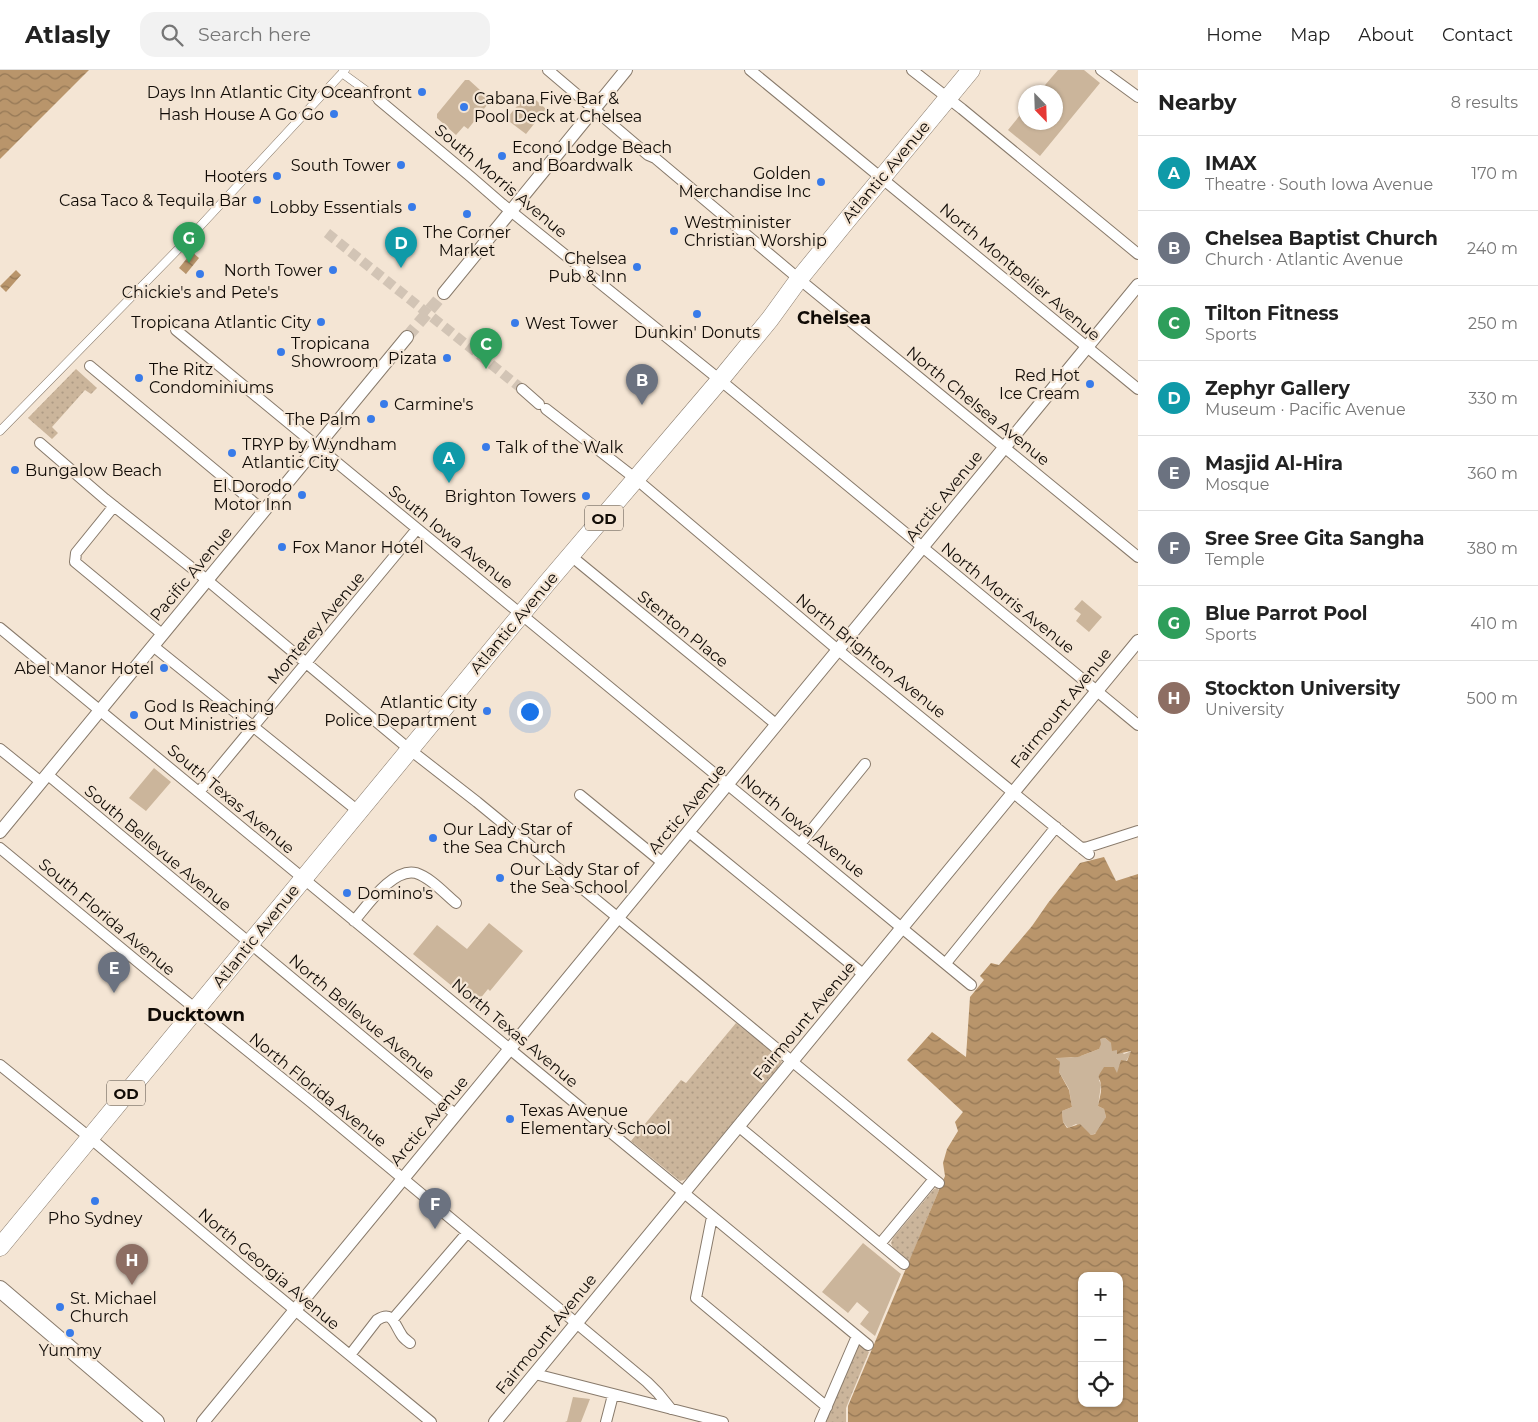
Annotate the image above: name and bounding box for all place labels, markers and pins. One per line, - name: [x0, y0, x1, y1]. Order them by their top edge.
- place label: Days Inn Atlantic City Oceanfront: [147, 83, 412, 102]
- marker: Days Inn Atlantic City Oceanfront: [416, 86, 428, 98]
- place label: Cabana Five Bar & Pool Deck at Chelsea: [474, 89, 642, 126]
- marker: Cabana Five Bar & Pool Deck at Chelsea: [458, 101, 470, 113]
- place label: Hash House A Go Go: [159, 105, 324, 124]
- marker: Hash House A Go Go: [328, 108, 340, 120]
- place label: Econo Lodge Beach and Boardwalk: [512, 138, 672, 175]
- marker: Econo Lodge Beach and Boardwalk: [496, 150, 508, 162]
- place label: South Tower: [291, 156, 391, 175]
- marker: South Tower: [395, 159, 407, 171]
- place label: Golden Merchandise Inc: [678, 164, 811, 201]
- place label: Hooters: [204, 167, 267, 186]
- marker: Hooters: [271, 170, 283, 182]
- marker: Golden Merchandise Inc: [815, 176, 827, 188]
- place label: Casa Taco & Tequila Bar: [59, 191, 247, 210]
- marker: Casa Taco & Tequila Bar: [251, 194, 263, 206]
- place label: Lobby Essentials: [269, 198, 402, 217]
- marker: Lobby Essentials: [406, 201, 418, 213]
- marker: The Corner Market: [461, 208, 473, 220]
- place label: Westminister Christian Worship: [684, 213, 827, 250]
- pin: G: [173, 222, 205, 263]
- place label: The Corner Market: [423, 223, 511, 260]
- marker: Westminister Christian Worship: [668, 225, 680, 237]
- pin: D: [385, 227, 417, 268]
- place label: Chelsea Pub & Inn: [548, 249, 627, 286]
- place label: North Tower: [224, 261, 323, 280]
- marker: Chelsea Pub & Inn: [631, 261, 643, 273]
- marker: North Tower: [327, 264, 339, 276]
- marker: Chickie's and Pete's: [194, 268, 206, 280]
- place label: Chickie's and Pete's: [122, 283, 278, 302]
- marker: Dunkin' Donuts: [691, 308, 703, 320]
- place label: Tropicana Atlantic City: [131, 313, 311, 332]
- place label: West Tower: [525, 314, 618, 333]
- marker: Tropicana Atlantic City: [315, 316, 327, 328]
- marker: West Tower: [509, 317, 521, 329]
- place label: Dunkin' Donuts: [634, 323, 760, 342]
- pin: C: [470, 328, 502, 369]
- place label: Tropicana Showroom: [291, 334, 379, 371]
- marker: Tropicana Showroom: [275, 346, 287, 358]
- place label: Pizata: [388, 349, 437, 368]
- marker: Pizata: [441, 352, 453, 364]
- place label: The Ritz Condominiums: [149, 360, 274, 397]
- pin: B: [626, 364, 658, 405]
- place label: Red Hot Ice Cream: [999, 366, 1080, 403]
- marker: The Ritz Condominiums: [133, 372, 145, 384]
- marker: Red Hot Ice Cream: [1084, 378, 1096, 390]
- place label: Carmine's: [394, 395, 474, 414]
- marker: Carmine's: [378, 398, 390, 410]
- place label: The Palm: [285, 410, 361, 429]
- marker: The Palm: [365, 413, 377, 425]
- place label: TRYP by Wyndham Atlantic City: [242, 435, 397, 472]
- place label: Talk of the Walk: [496, 438, 624, 457]
- marker: Talk of the Walk: [480, 441, 492, 453]
- pin: A: [433, 442, 465, 483]
- marker: TRYP by Wyndham Atlantic City: [226, 447, 238, 459]
- place label: Bungalow Beach: [25, 461, 162, 480]
- marker: Bungalow Beach: [9, 464, 21, 476]
- place label: El Dorodo Motor Inn: [212, 477, 292, 514]
- place label: Brighton Towers: [445, 487, 576, 506]
- marker: El Dorodo Motor Inn: [296, 489, 308, 501]
- marker: Brighton Towers: [580, 490, 592, 502]
- place label: Fox Manor Hotel: [292, 538, 424, 557]
- marker: Fox Manor Hotel: [276, 541, 288, 553]
- place label: Abel Manor Hotel: [14, 659, 154, 678]
- marker: Abel Manor Hotel: [158, 662, 170, 674]
- place label: Atlantic City Police Department: [324, 693, 477, 730]
- place label: God Is Reaching Out Ministries: [144, 697, 275, 734]
- marker: Atlantic City Police Department: [481, 705, 493, 717]
- marker: God Is Reaching Out Ministries: [128, 709, 140, 721]
- place label: Our Lady Star of the Sea Church: [443, 820, 572, 857]
- marker: Our Lady Star of the Sea Church: [427, 832, 439, 844]
- place label: Our Lady Star of the Sea School: [510, 860, 639, 897]
- marker: Our Lady Star of the Sea School: [494, 872, 506, 884]
- place label: Domino's: [357, 884, 433, 903]
- marker: Domino's: [341, 887, 353, 899]
- pin: E: [98, 952, 130, 993]
- place label: Texas Avenue Elementary School: [520, 1101, 671, 1138]
- marker: Texas Avenue Elementary School: [504, 1113, 516, 1125]
- pin: F: [419, 1188, 451, 1229]
- marker: Pho Sydney: [89, 1195, 101, 1207]
- place label: Pho Sydney: [48, 1209, 143, 1228]
- pin: H: [116, 1244, 148, 1285]
- place label: St. Michael Church: [70, 1289, 157, 1326]
- marker: St. Michael Church: [54, 1301, 66, 1313]
- marker: Yummy: [64, 1327, 76, 1339]
- place label: Yummy: [39, 1341, 102, 1360]

